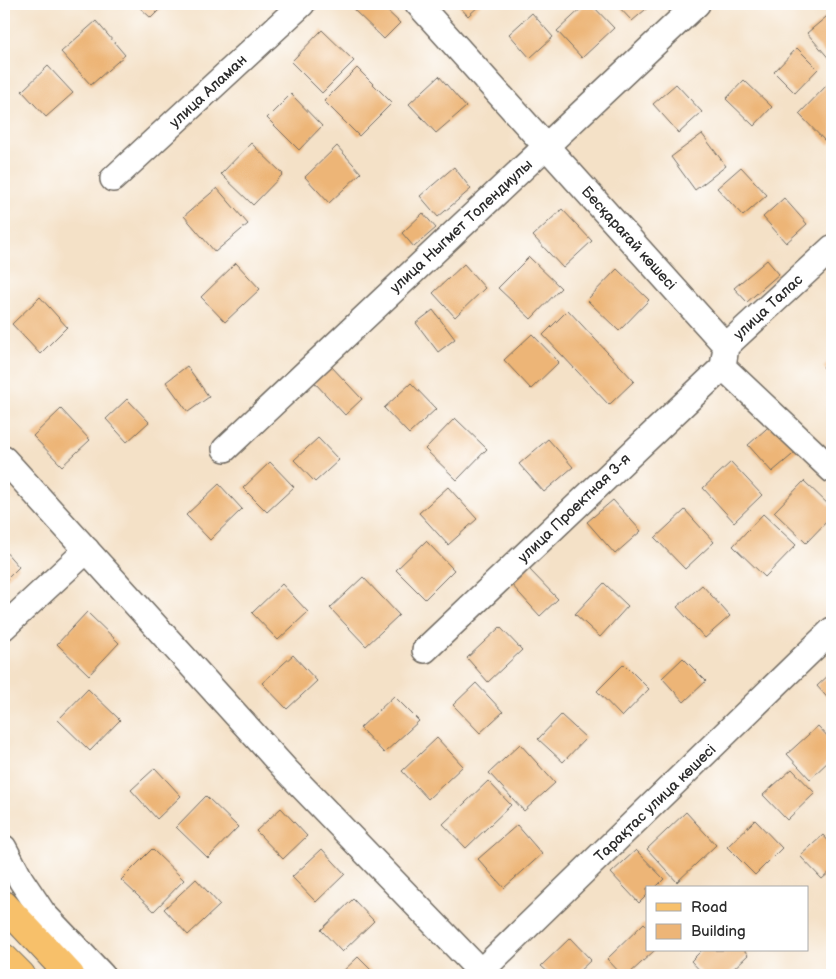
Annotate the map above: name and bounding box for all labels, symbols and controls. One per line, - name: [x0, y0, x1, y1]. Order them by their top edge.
- street label: улица Аламан: [166, 51, 251, 132]
- street label: улица Ныгмет Толендиулы: [386, 155, 537, 297]
- street label: Бесқарағай көшесі: [577, 182, 680, 294]
- street label: улица Талас: [730, 270, 807, 344]
- street label: улица Проектная 3-я: [514, 450, 635, 567]
- street label: Тарақтас улица көшесі: [591, 740, 720, 866]
- legend: [646, 886, 808, 952]
- text: Road: [691, 898, 727, 917]
- text: Building: [691, 922, 746, 941]

